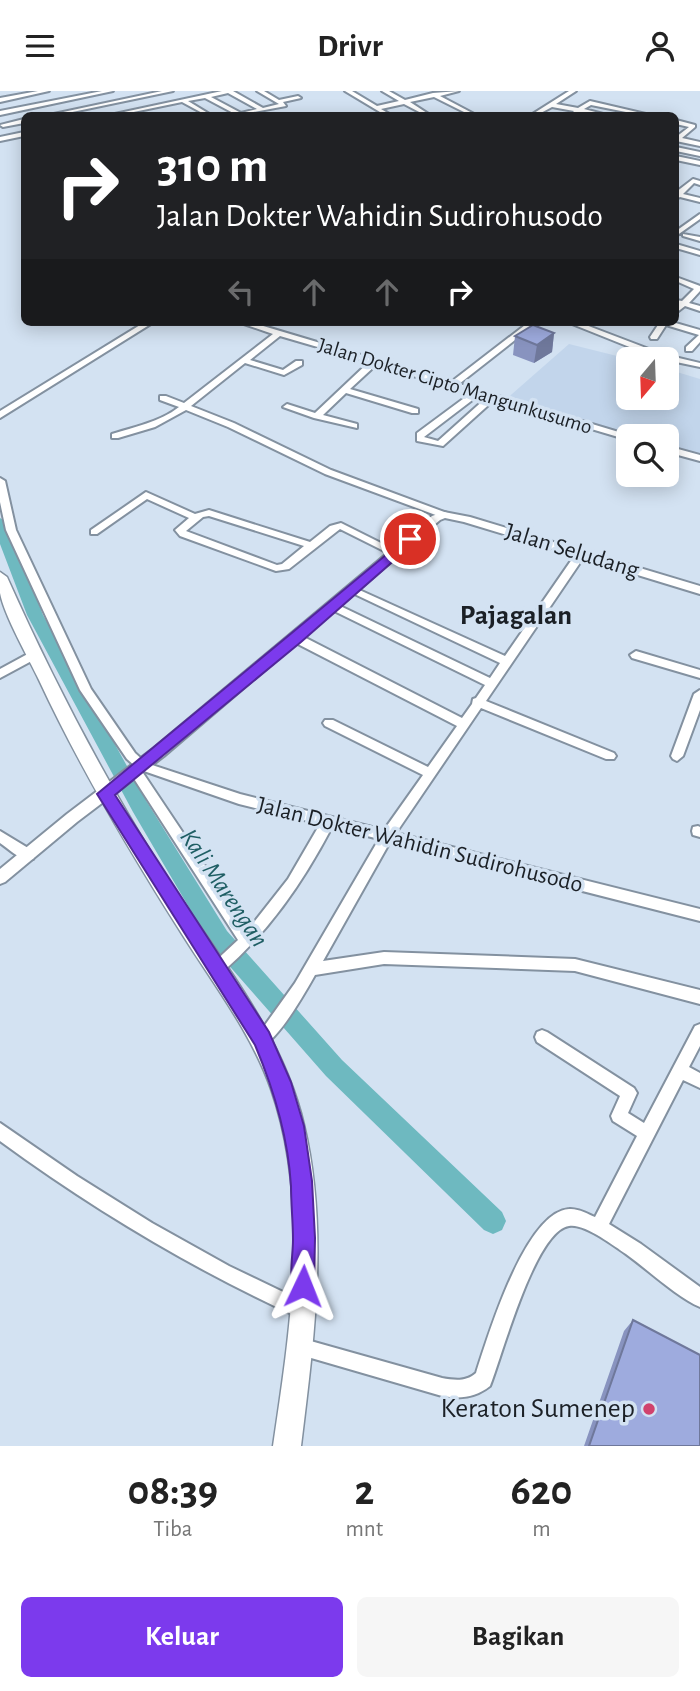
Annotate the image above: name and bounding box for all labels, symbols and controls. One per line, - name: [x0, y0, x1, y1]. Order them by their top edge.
- icon: menu: [21, 27, 59, 65]
- icon: person: [641, 27, 679, 65]
- text: Drivr: [317, 30, 383, 62]
- icon: right: [42, 140, 133, 231]
- text: 310 m: [157, 142, 268, 191]
- text: Jalan Dokter Wahidin Sudirohusodo: [157, 200, 603, 232]
- icon: left: [222, 273, 260, 311]
- icon: ahead: [295, 273, 333, 311]
- icon: ahead: [368, 273, 406, 311]
- icon: right: [441, 273, 479, 311]
- street label: Jalan Dokter Cipto Mangunkusumo: [315, 334, 595, 438]
- north arrow: [616, 347, 679, 409]
- map controls: [616, 347, 679, 487]
- button: search: [616, 424, 679, 487]
- pin: [380, 509, 440, 569]
- street label: Jalan Seludang: [502, 519, 642, 583]
- icon: arrive: [391, 520, 429, 558]
- district label: Pajagalan: [460, 602, 572, 630]
- street label: Jalan Dokter Wahidin Sudirohusodo: [255, 793, 585, 897]
- water label: Kali Marengan: [175, 824, 273, 952]
- position arrow: [266, 1249, 340, 1323]
- place label: Keraton Sumenep: [441, 1395, 635, 1423]
- marker: Keraton Sumenep: [641, 1401, 657, 1417]
- text: 08:39: [128, 1470, 218, 1512]
- text: 2: [354, 1470, 374, 1512]
- text: 620: [511, 1470, 572, 1512]
- text: Tiba: [153, 1518, 192, 1541]
- text: mnt: [346, 1518, 383, 1541]
- text: m: [532, 1518, 551, 1541]
- button: Keluar: [21, 1597, 343, 1677]
- button: Bagikan: [357, 1597, 679, 1677]

